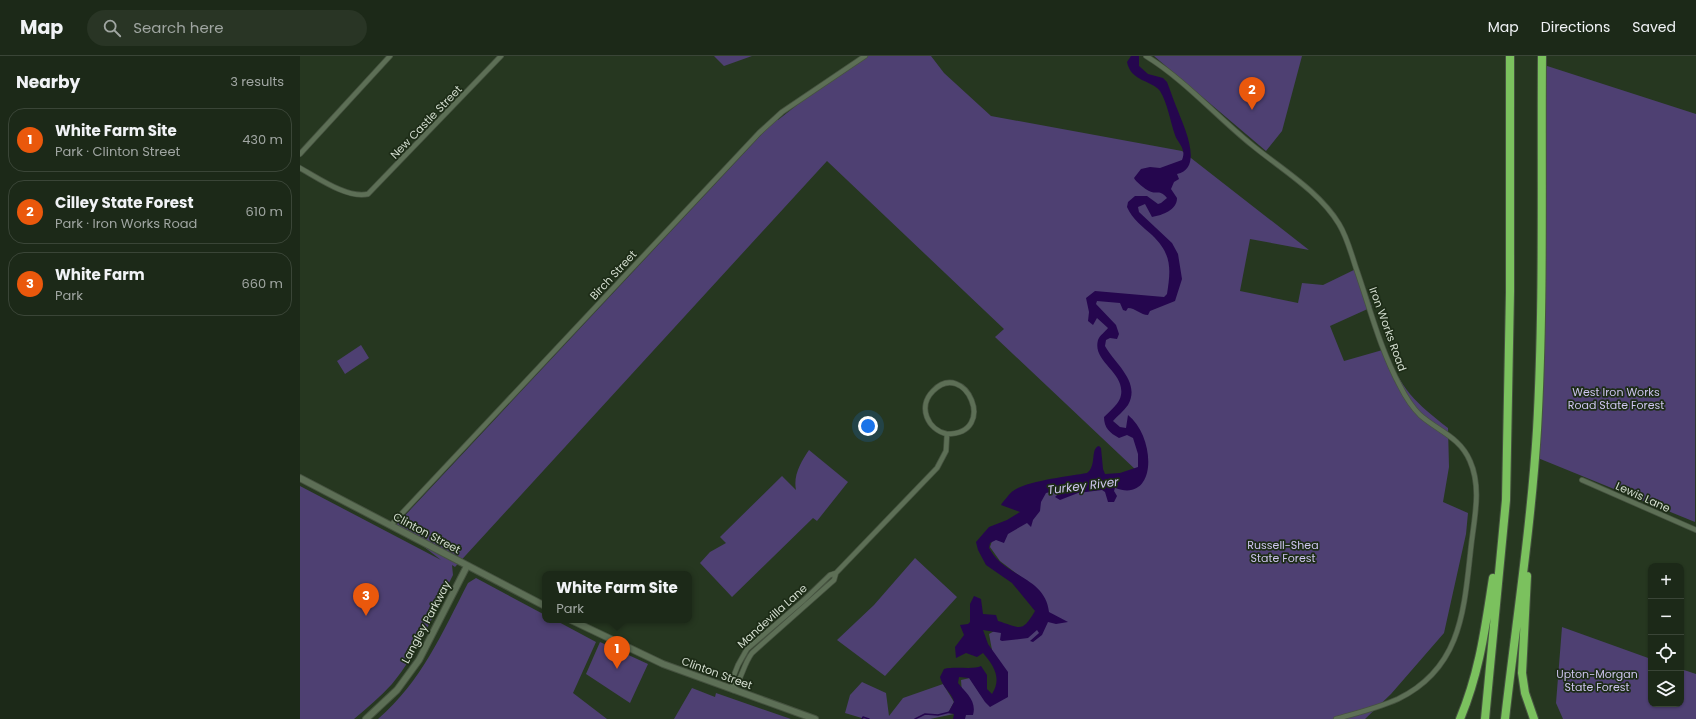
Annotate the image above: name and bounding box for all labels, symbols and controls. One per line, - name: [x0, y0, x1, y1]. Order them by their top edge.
- search box: [87, 10, 367, 46]
- text: Map: [20, 14, 63, 41]
- icon: search: [101, 17, 123, 39]
- text: Search here: [133, 17, 224, 38]
- text: Map: [1488, 17, 1519, 37]
- text: Directions: [1541, 17, 1610, 37]
- text: Saved: [1632, 17, 1676, 37]
- text: Nearby: [16, 70, 80, 94]
- text: 3 results: [230, 72, 284, 91]
- pin: 2: [1239, 77, 1265, 110]
- street label: New Castle Street: [387, 82, 465, 162]
- text: White Farm Site: [55, 120, 177, 141]
- text: 1: [28, 130, 32, 149]
- text: 430 m: [242, 130, 283, 149]
- text: Park · Clinton Street: [55, 142, 180, 161]
- text: Cilley State Forest: [55, 192, 194, 213]
- text: 2: [26, 202, 34, 221]
- text: 610 m: [246, 202, 283, 221]
- text: Park · Iron Works Road: [55, 214, 197, 233]
- street label: Birch Street: [586, 247, 640, 303]
- text: White Farm: [55, 264, 145, 285]
- text: 3: [26, 274, 34, 293]
- text: 660 m: [241, 274, 283, 293]
- street label: Iron Works Road: [1365, 285, 1411, 373]
- text: Park: [55, 286, 83, 305]
- park label: West Iron Works Road State Forest: [1568, 384, 1664, 413]
- your location: [858, 416, 878, 436]
- water label: Turkey River: [1046, 473, 1120, 498]
- street label: Lewis Lane: [1613, 478, 1673, 516]
- street label: Clinton Street: [390, 509, 464, 557]
- park label: Russell-Shea State Forest: [1247, 537, 1319, 566]
- map controls: [1648, 563, 1684, 707]
- button: +: [1648, 563, 1684, 599]
- popup: [542, 571, 692, 623]
- street label: Langley Parkway: [397, 577, 455, 666]
- text: White Farm Site: [556, 577, 678, 598]
- street label: Mandevilla Lane: [734, 580, 811, 652]
- pin: 3: [353, 583, 379, 616]
- text: Park: [556, 599, 584, 618]
- button: −: [1648, 599, 1684, 635]
- button: locate: [1648, 635, 1684, 671]
- pin: 1: [604, 636, 630, 669]
- street label: Clinton Street: [679, 653, 755, 693]
- park label: Upton-Morgan State Forest: [1556, 666, 1638, 695]
- button: layers: [1648, 671, 1684, 707]

